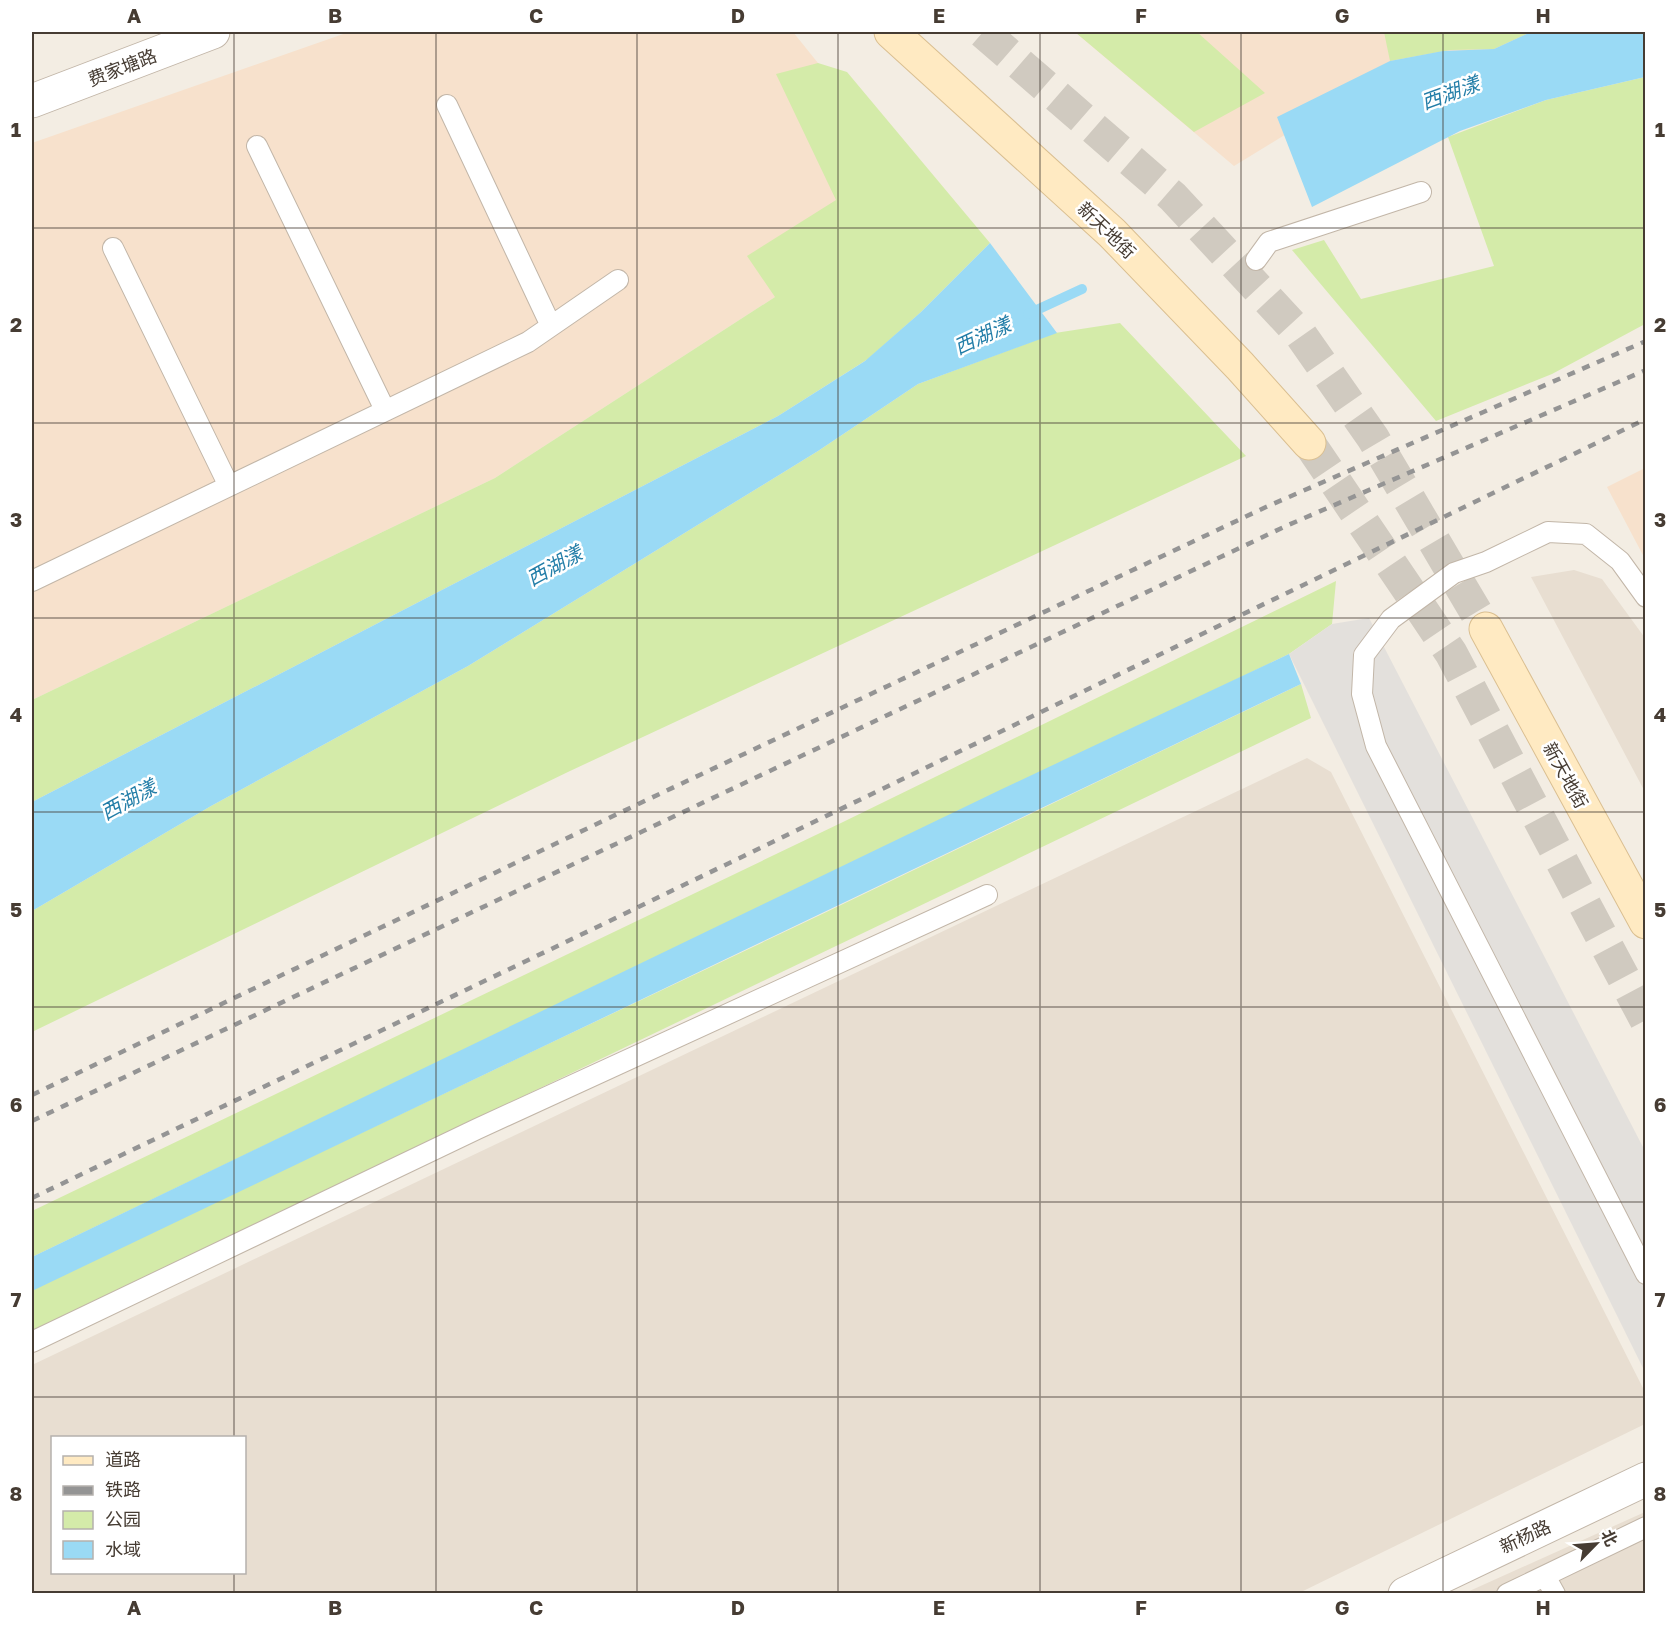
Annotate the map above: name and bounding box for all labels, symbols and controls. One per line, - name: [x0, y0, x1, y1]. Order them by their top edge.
- text: A: [127, 3, 141, 27]
- text: B: [328, 3, 342, 27]
- text: C: [529, 3, 543, 27]
- text: D: [731, 3, 745, 27]
- text: E: [933, 3, 945, 27]
- text: F: [1135, 3, 1147, 27]
- text: G: [1335, 3, 1349, 27]
- text: H: [1535, 3, 1551, 27]
- street label: 费家塘路: [84, 44, 160, 90]
- water label: 西湖漾: [1418, 69, 1485, 114]
- text: 1: [11, 117, 21, 141]
- text: 1: [1655, 117, 1665, 141]
- street label: 新天地街: [1073, 197, 1141, 263]
- water label: 西湖漾: [950, 310, 1017, 359]
- text: 2: [10, 312, 22, 336]
- text: 2: [1654, 312, 1666, 336]
- text: 3: [10, 507, 22, 531]
- text: 3: [1654, 507, 1666, 531]
- water label: 西湖漾: [522, 539, 589, 590]
- text: 4: [10, 702, 22, 726]
- text: 4: [1654, 702, 1666, 726]
- street label: 新天地街: [1539, 738, 1593, 812]
- water label: 西湖漾: [96, 773, 163, 824]
- text: 5: [10, 897, 22, 921]
- text: 5: [1654, 897, 1666, 921]
- text: 6: [10, 1092, 22, 1116]
- text: 6: [1654, 1092, 1666, 1116]
- text: 7: [11, 1287, 22, 1311]
- text: 7: [1655, 1287, 1666, 1311]
- legend: [51, 1436, 246, 1574]
- text: 道路: [105, 1448, 141, 1470]
- text: 铁路: [105, 1478, 141, 1500]
- text: 8: [10, 1481, 22, 1505]
- text: 8: [1654, 1481, 1666, 1505]
- text: 公园: [105, 1508, 141, 1530]
- north arrow: [1566, 1514, 1626, 1574]
- street label: 新杨路: [1496, 1515, 1554, 1557]
- text: 北: [1597, 1526, 1622, 1549]
- text: 水域: [105, 1538, 141, 1560]
- text: A: [127, 1595, 141, 1619]
- text: B: [328, 1595, 342, 1619]
- text: C: [529, 1595, 543, 1619]
- text: D: [731, 1595, 745, 1619]
- text: E: [933, 1595, 945, 1619]
- text: F: [1135, 1595, 1147, 1619]
- text: G: [1335, 1595, 1349, 1619]
- text: H: [1535, 1595, 1551, 1619]

